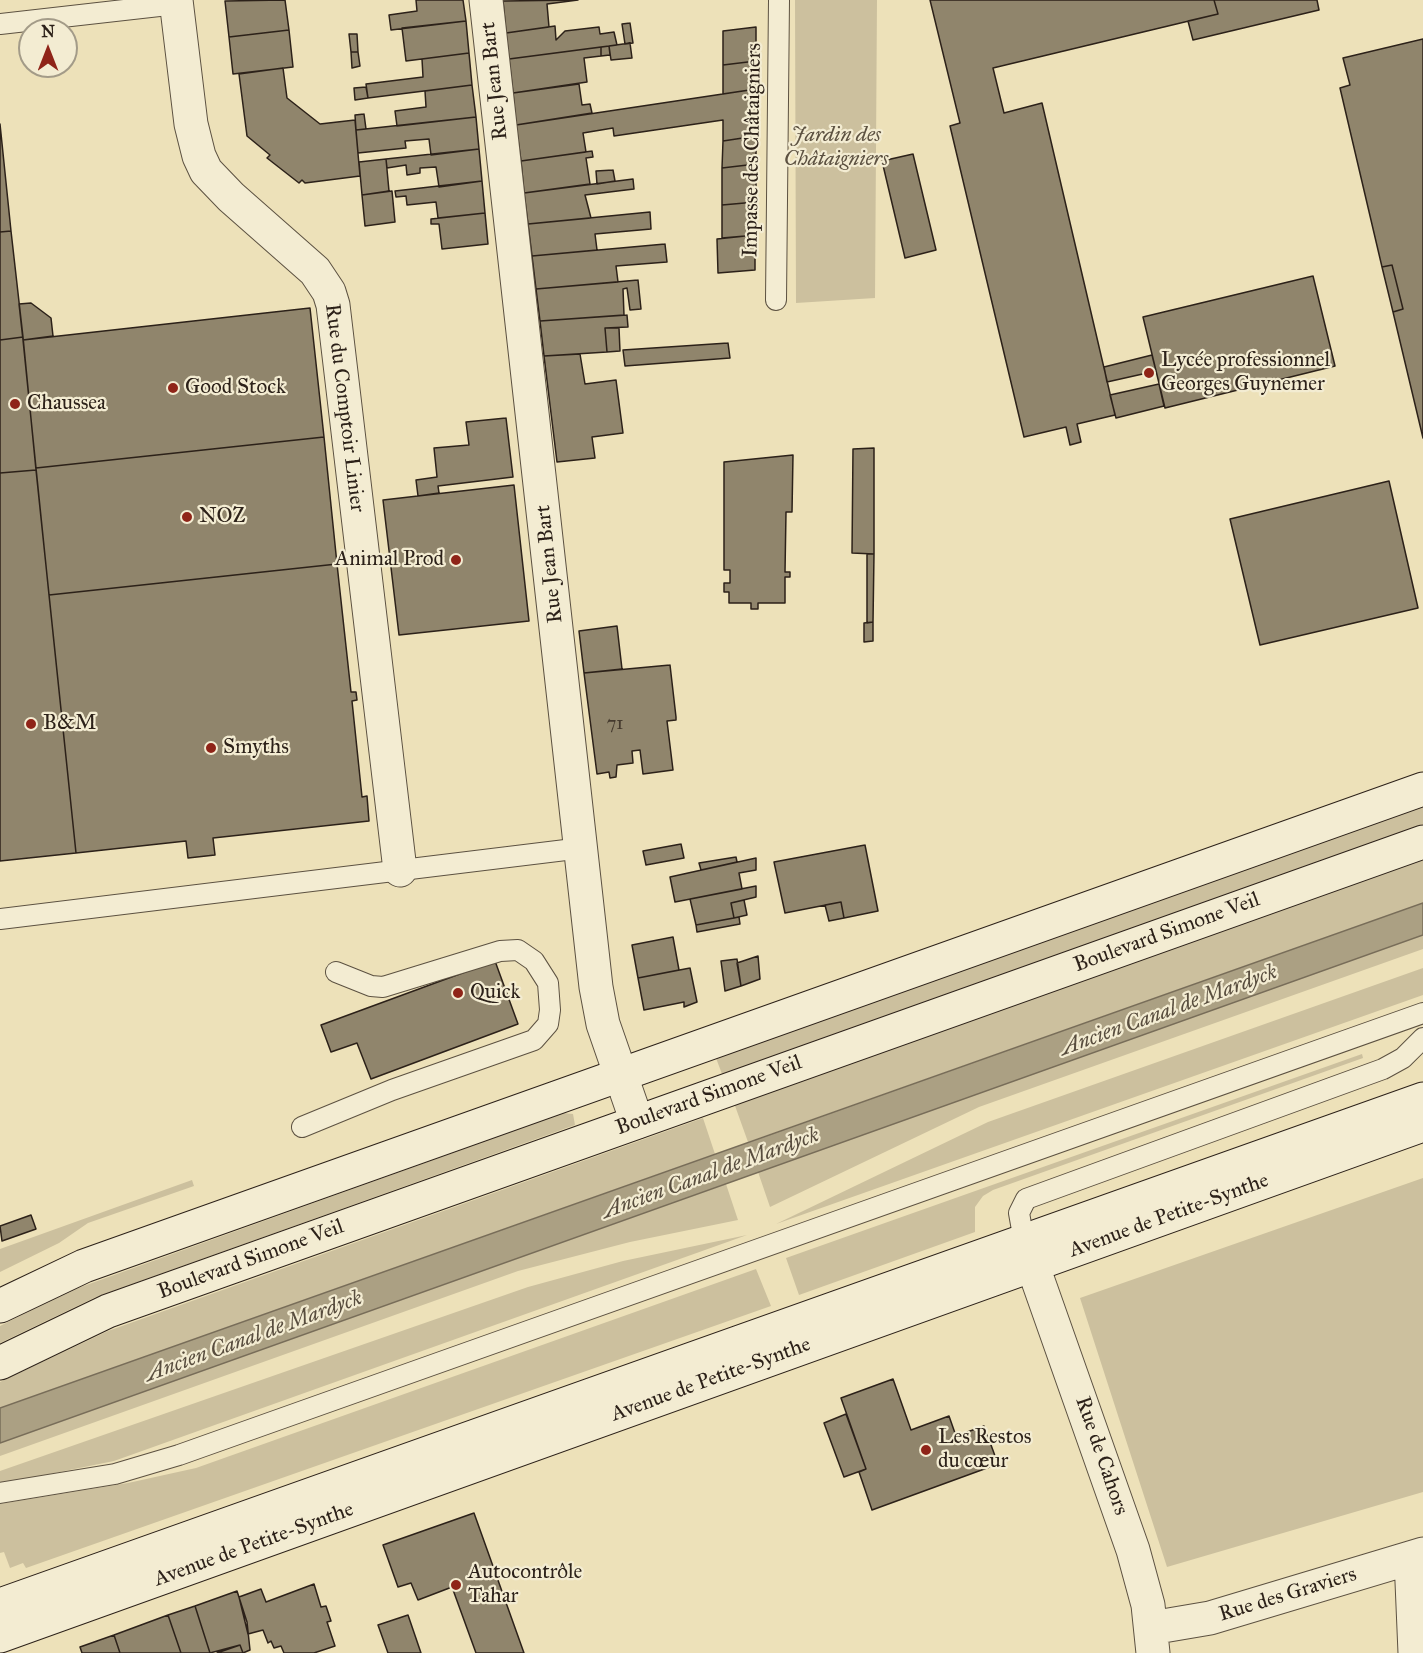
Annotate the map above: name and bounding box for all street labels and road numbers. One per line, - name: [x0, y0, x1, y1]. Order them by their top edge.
- street label: Rue Jean Bart: [476, 21, 514, 141]
- street label: Impasse des Châtaigniers: [739, 43, 767, 257]
- street label: Rue du Comptoir Linier: [319, 302, 369, 514]
- street label: Rue Jean Bart: [531, 504, 569, 624]
- street label: Boulevard Simone Veil: [1071, 888, 1263, 978]
- street label: Boulevard Simone Veil: [613, 1051, 805, 1141]
- street label: Avenue de Petite-Synthe: [1066, 1168, 1272, 1264]
- street label: Boulevard Simone Veil: [155, 1215, 347, 1305]
- street label: Avenue de Petite-Synthe: [608, 1332, 814, 1428]
- street label: Rue de Cahors: [1069, 1393, 1133, 1519]
- street label: Avenue de Petite-Synthe: [151, 1497, 357, 1593]
- street label: Rue des Graviers: [1216, 1562, 1360, 1628]

